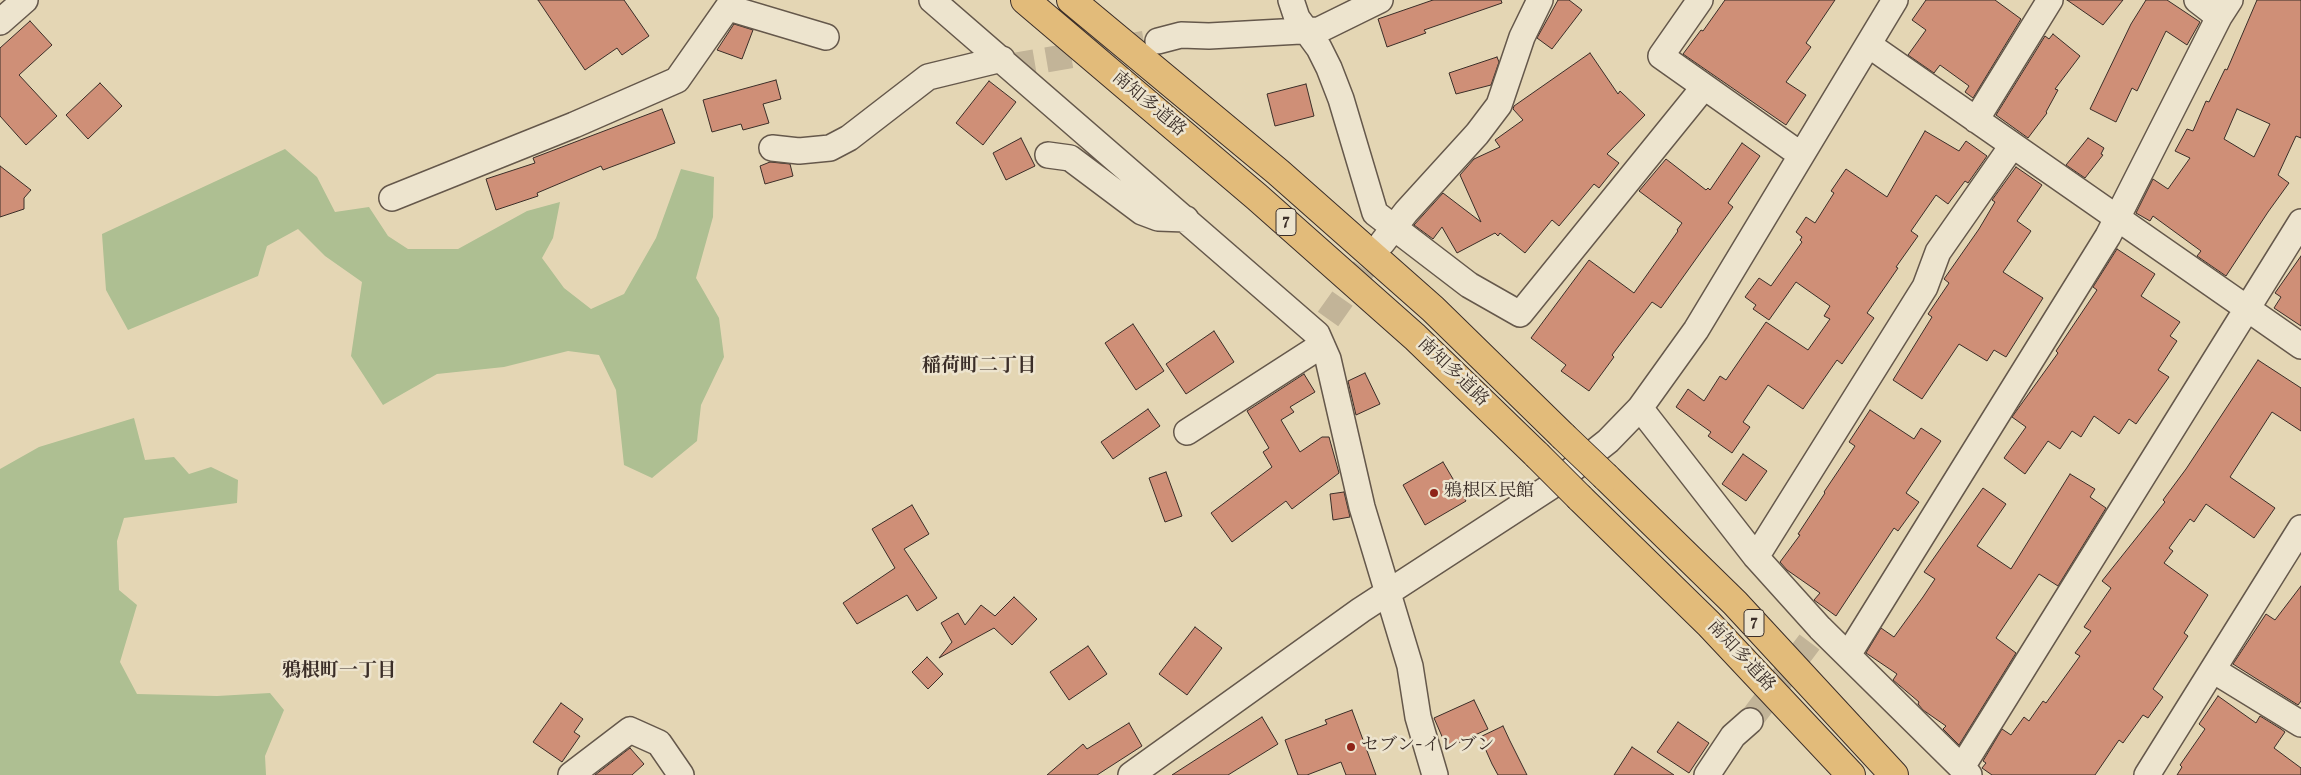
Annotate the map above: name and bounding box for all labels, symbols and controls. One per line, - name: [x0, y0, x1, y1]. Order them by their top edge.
- street label: 南知多道路: [1107, 68, 1189, 142]
- road number: 7: [1276, 208, 1296, 236]
- street label: 南知多道路: [1412, 334, 1492, 412]
- district label: 稲荷町二丁目: [922, 357, 1036, 379]
- place label: 鴉根区民館: [1444, 482, 1534, 504]
- marker: 鴉根区民館: [1428, 487, 1440, 499]
- road number: 7: [1744, 610, 1764, 636]
- street label: 南知多道路: [1701, 617, 1779, 697]
- district label: 鴉根町一丁目: [282, 662, 396, 684]
- place label: セブン-イレブン: [1361, 736, 1495, 758]
- marker: セブン-イレブン: [1345, 741, 1357, 753]

